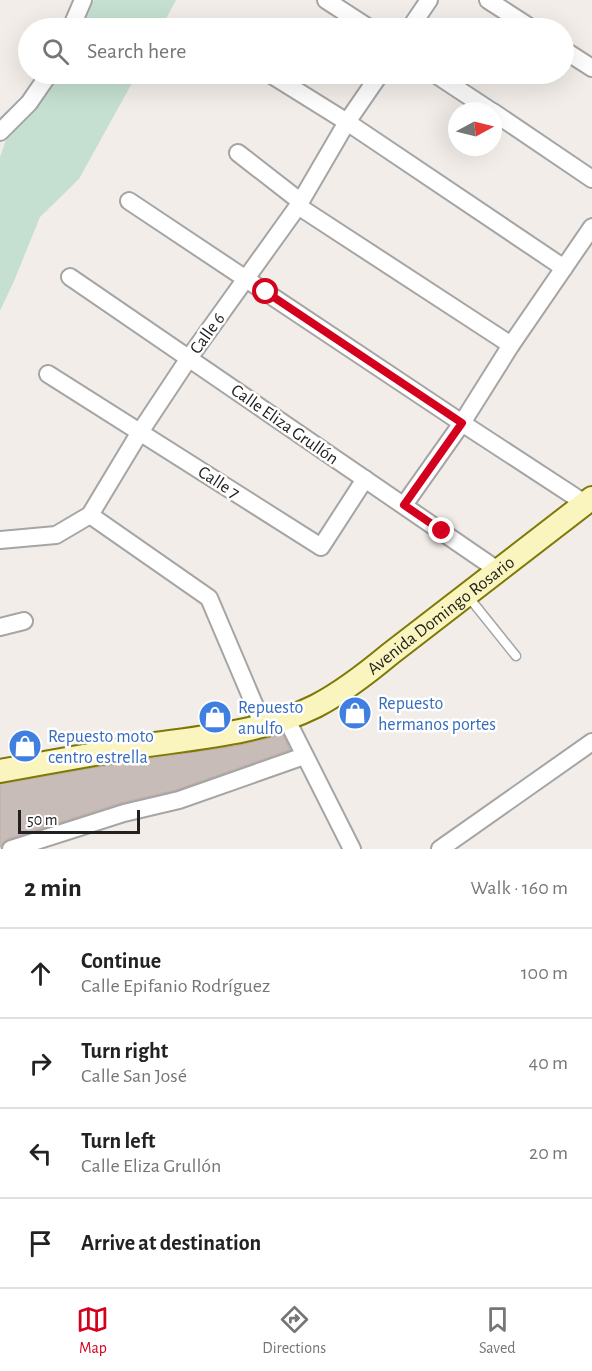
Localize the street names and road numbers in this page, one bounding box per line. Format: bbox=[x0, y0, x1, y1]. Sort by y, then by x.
street label: Calle 6 bbox=[187, 310, 229, 358]
street label: Calle Eliza Grullón bbox=[228, 381, 341, 468]
street label: Calle 7 bbox=[195, 463, 242, 503]
street label: Avenida Domingo Rosario bbox=[364, 553, 518, 679]

